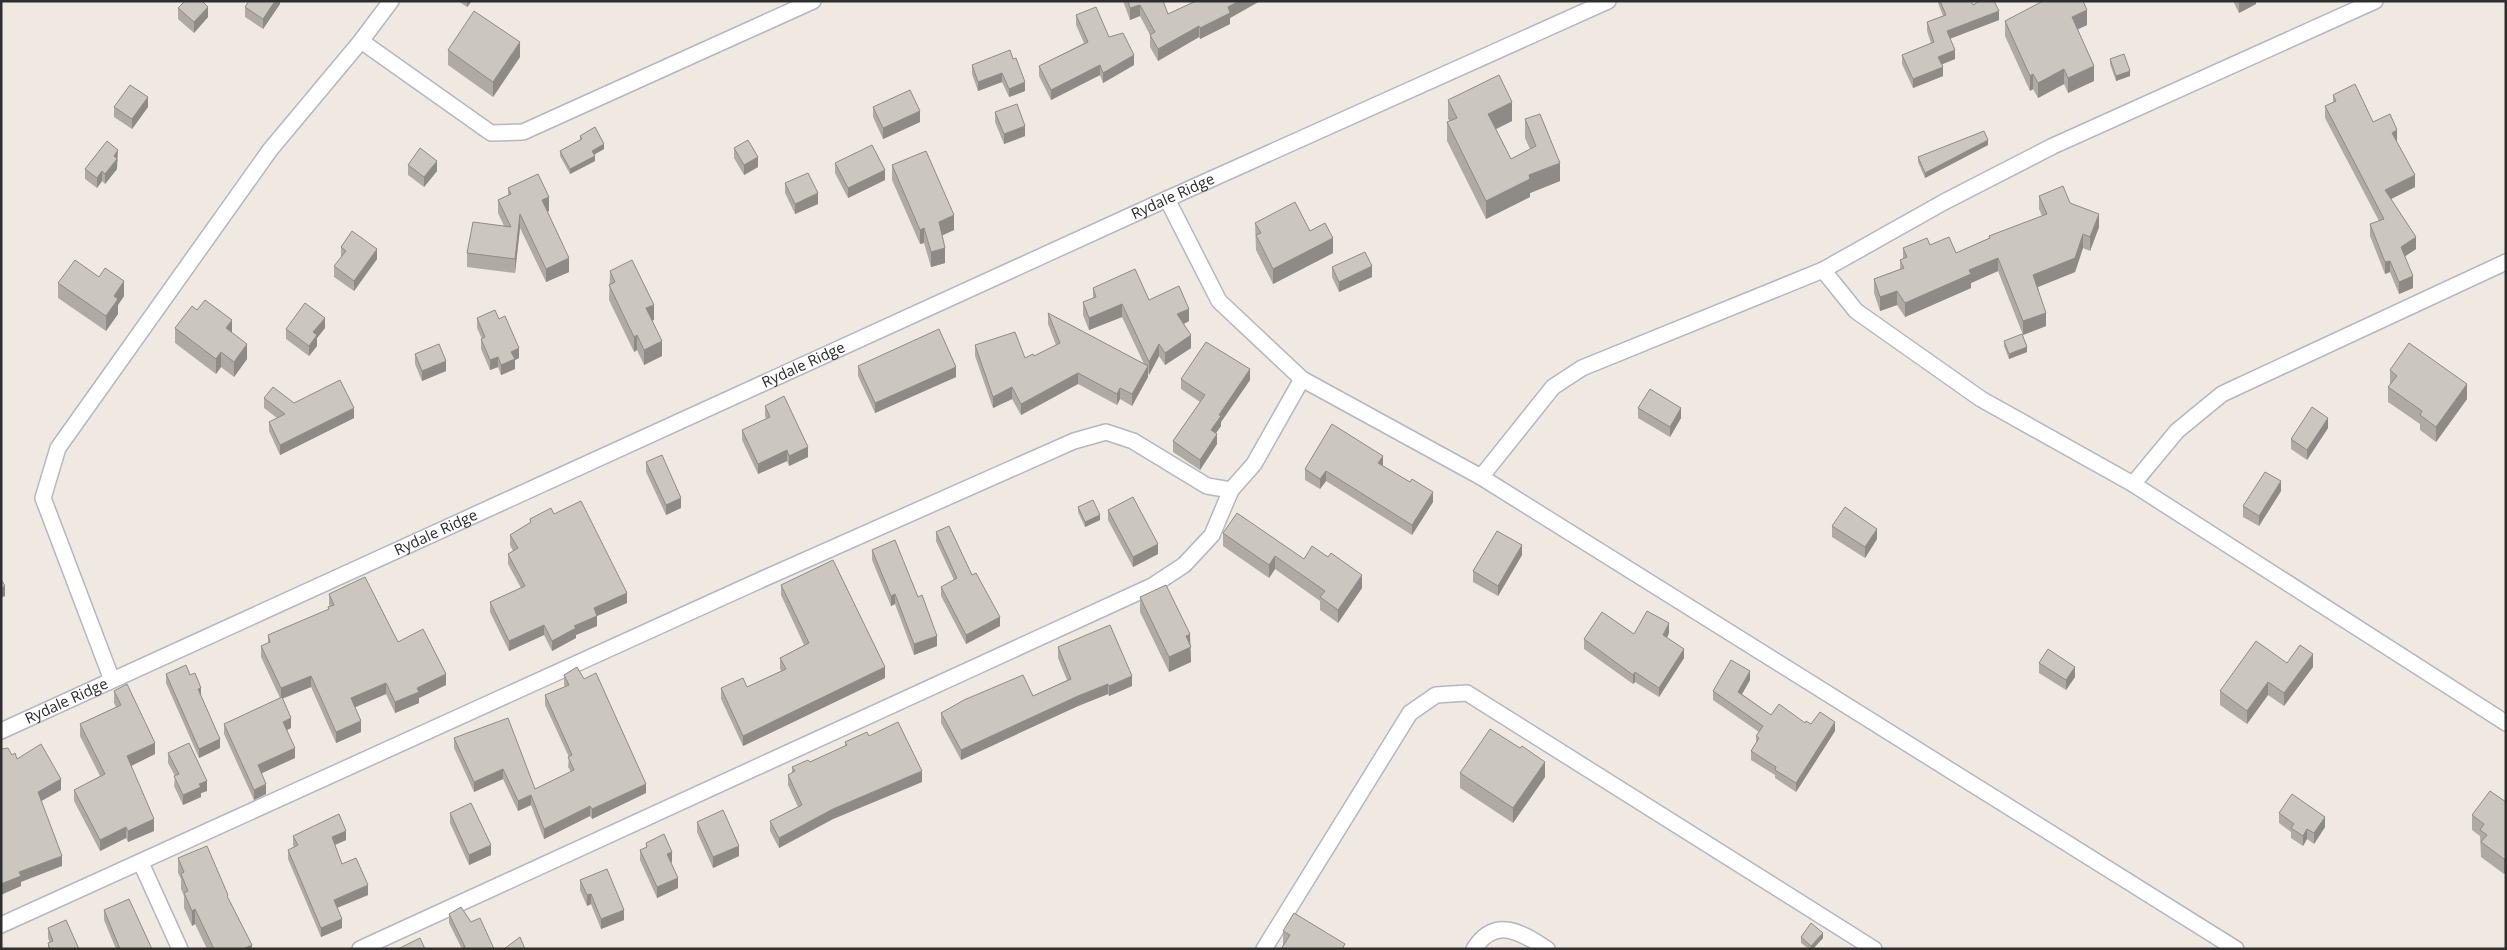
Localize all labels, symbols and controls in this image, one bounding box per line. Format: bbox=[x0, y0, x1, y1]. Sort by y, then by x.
street label: Rydale Ridge bbox=[1128, 168, 1217, 223]
street label: Rydale Ridge bbox=[758, 336, 848, 392]
street label: Rydale Ridge bbox=[391, 504, 480, 559]
street label: Rydale Ridge bbox=[21, 673, 111, 728]

